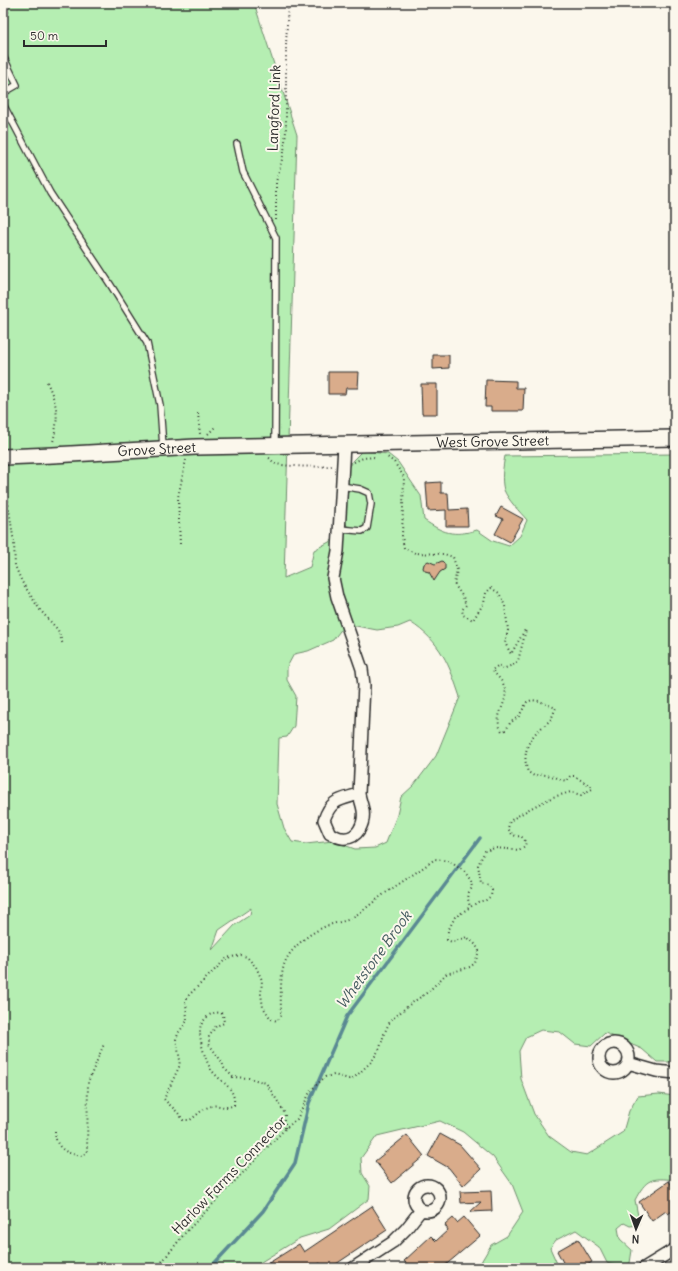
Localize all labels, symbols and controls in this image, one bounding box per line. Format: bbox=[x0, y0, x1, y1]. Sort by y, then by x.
scale bar bbox=[24, 22, 106, 48]
text: 50 m bbox=[30, 28, 59, 43]
street label: Langford Link bbox=[263, 64, 285, 152]
street label: West Grove Street bbox=[436, 431, 550, 451]
street label: Grove Street bbox=[117, 438, 197, 460]
water label: Whetstone Brook bbox=[332, 906, 416, 1012]
street label: Harlow Farms Connector bbox=[168, 1112, 291, 1238]
north arrow bbox=[616, 1209, 656, 1249]
text: N bbox=[632, 1232, 640, 1246]

